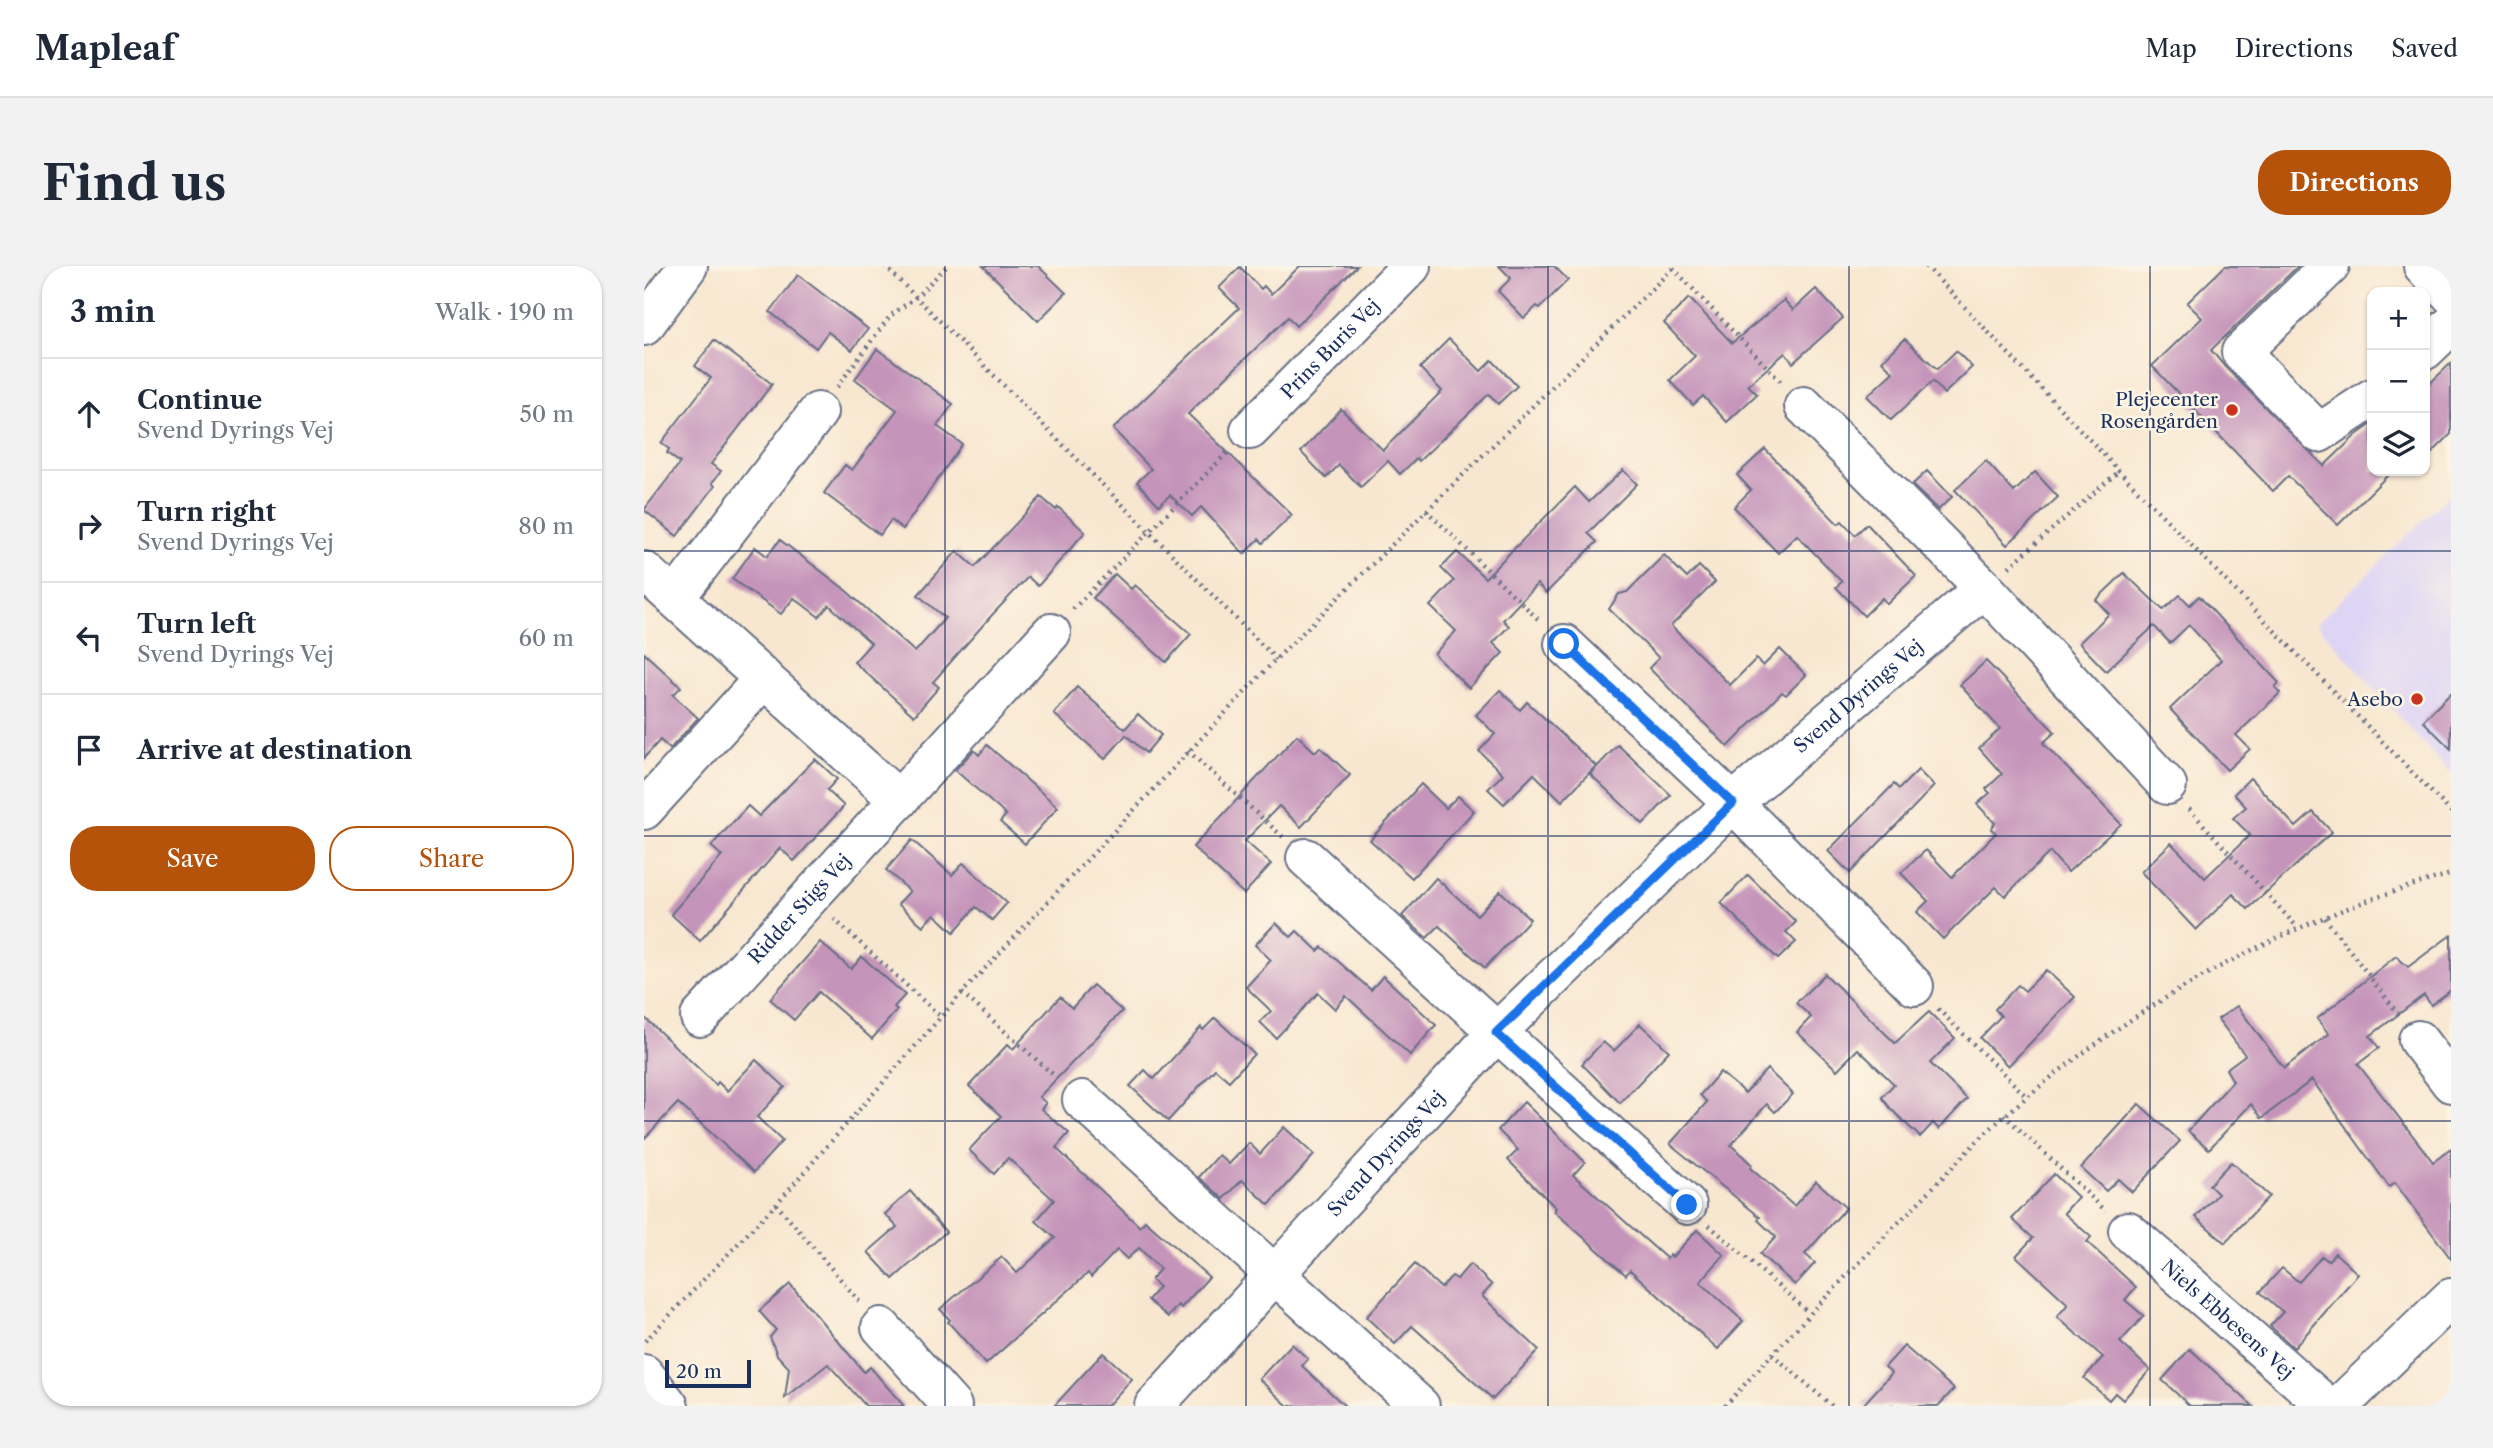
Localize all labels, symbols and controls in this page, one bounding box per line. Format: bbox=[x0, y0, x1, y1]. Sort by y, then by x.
text: Mapleaf bbox=[35, 28, 175, 69]
text: Map bbox=[2145, 34, 2197, 63]
text: Directions bbox=[2235, 34, 2353, 63]
text: Saved bbox=[2391, 34, 2458, 63]
button: Directions bbox=[2258, 150, 2451, 215]
text: Find us bbox=[42, 152, 226, 213]
map controls bbox=[2367, 287, 2430, 476]
button: + bbox=[2367, 287, 2430, 350]
text: 3 min bbox=[70, 293, 156, 330]
street label: Prins Buris Vej bbox=[1276, 294, 1384, 404]
text: Walk · 190 m bbox=[435, 298, 574, 326]
button: − bbox=[2367, 350, 2430, 413]
text: Continue bbox=[137, 384, 262, 416]
place label: Plejecenter Rosengården bbox=[2100, 388, 2218, 433]
icon: ahead bbox=[70, 395, 108, 433]
text: 50 m bbox=[519, 400, 574, 428]
marker: Plejecenter Rosengården bbox=[2224, 402, 2240, 418]
button: layers bbox=[2367, 413, 2430, 476]
text: Svend Dyrings Vej bbox=[137, 416, 334, 444]
text: Turn right bbox=[137, 496, 276, 528]
icon: right bbox=[70, 507, 108, 545]
text: 80 m bbox=[518, 512, 574, 540]
text: Svend Dyrings Vej bbox=[137, 528, 334, 556]
text: Turn left bbox=[137, 608, 256, 640]
icon: left bbox=[70, 619, 108, 657]
text: 60 m bbox=[518, 624, 574, 652]
route start bbox=[1548, 628, 1579, 659]
street label: Svend Dyrings Vej bbox=[1789, 635, 1928, 758]
text: Svend Dyrings Vej bbox=[137, 640, 334, 668]
place label: Asebo bbox=[2346, 688, 2403, 711]
marker: Asebo bbox=[2409, 691, 2425, 707]
icon: arrive bbox=[70, 731, 108, 769]
text: Arrive at destination bbox=[137, 734, 412, 766]
button: Save bbox=[70, 826, 315, 891]
button: Share bbox=[329, 826, 574, 891]
street label: Ridder Stigs Vej bbox=[744, 849, 856, 969]
street label: Svend Dyrings Vej bbox=[1323, 1086, 1450, 1221]
route end bbox=[1671, 1189, 1702, 1220]
street label: Niels Ebbesens Vej bbox=[2156, 1255, 2299, 1384]
scale bar bbox=[665, 1357, 751, 1389]
text: 20 m bbox=[676, 1360, 722, 1383]

